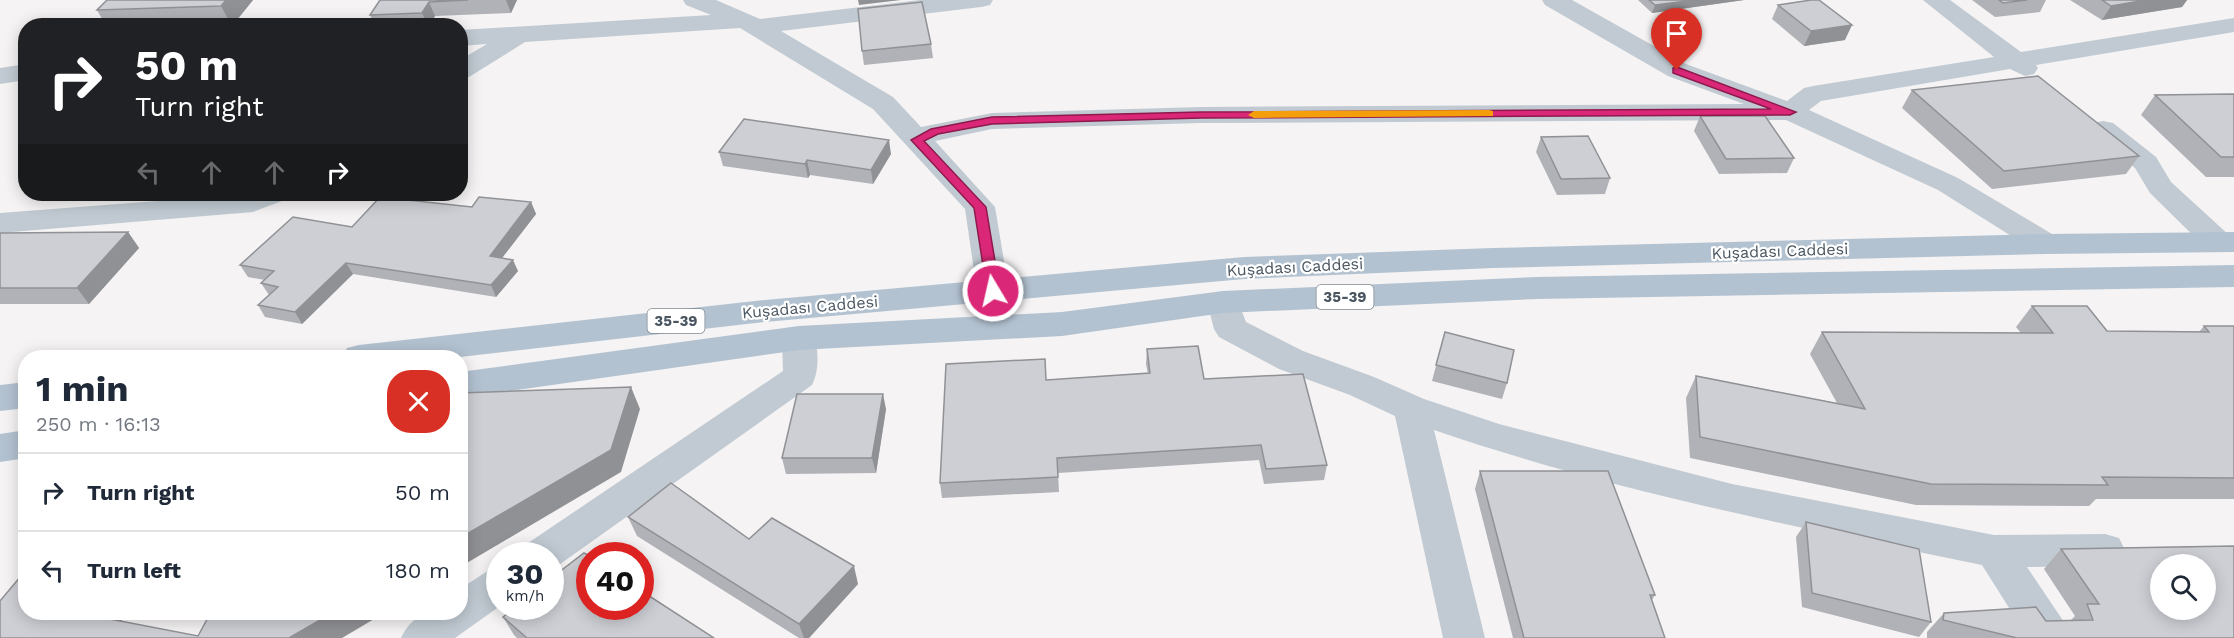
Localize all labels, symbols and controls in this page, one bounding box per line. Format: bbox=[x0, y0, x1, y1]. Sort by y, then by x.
pin bbox=[1651, 8, 1702, 70]
icon: arrive bbox=[1660, 17, 1693, 50]
text: 50 m bbox=[135, 41, 238, 90]
icon: right bbox=[36, 42, 114, 120]
text: Turn right bbox=[135, 91, 264, 123]
icon: left bbox=[132, 156, 165, 189]
icon: ahead bbox=[195, 156, 228, 189]
icon: ahead bbox=[258, 156, 291, 189]
icon: right bbox=[321, 156, 354, 189]
street label: Kuşadası Caddesi bbox=[1711, 239, 1849, 263]
street label: Kuşadası Caddesi bbox=[1226, 254, 1364, 280]
position arrow bbox=[961, 259, 1025, 323]
road number: 35-39 bbox=[1316, 285, 1374, 309]
street label: Kuşadası Caddesi bbox=[741, 292, 879, 322]
road number: 35-39 bbox=[648, 309, 704, 333]
text: 1 min bbox=[36, 368, 128, 410]
button: close bbox=[387, 370, 450, 433]
text: 250 m · 16:13 bbox=[36, 412, 161, 436]
icon: right bbox=[36, 476, 69, 509]
text: Turn right bbox=[87, 480, 194, 505]
text: 50 m bbox=[395, 480, 450, 505]
speed limit sign: 40 bbox=[576, 542, 654, 620]
icon: left bbox=[36, 554, 69, 587]
map controls bbox=[2150, 554, 2216, 620]
button: search bbox=[2150, 554, 2216, 620]
text: 30 bbox=[506, 556, 544, 591]
text: Turn left bbox=[87, 558, 181, 583]
text: 180 m bbox=[386, 558, 450, 583]
text: km/h bbox=[506, 587, 544, 605]

